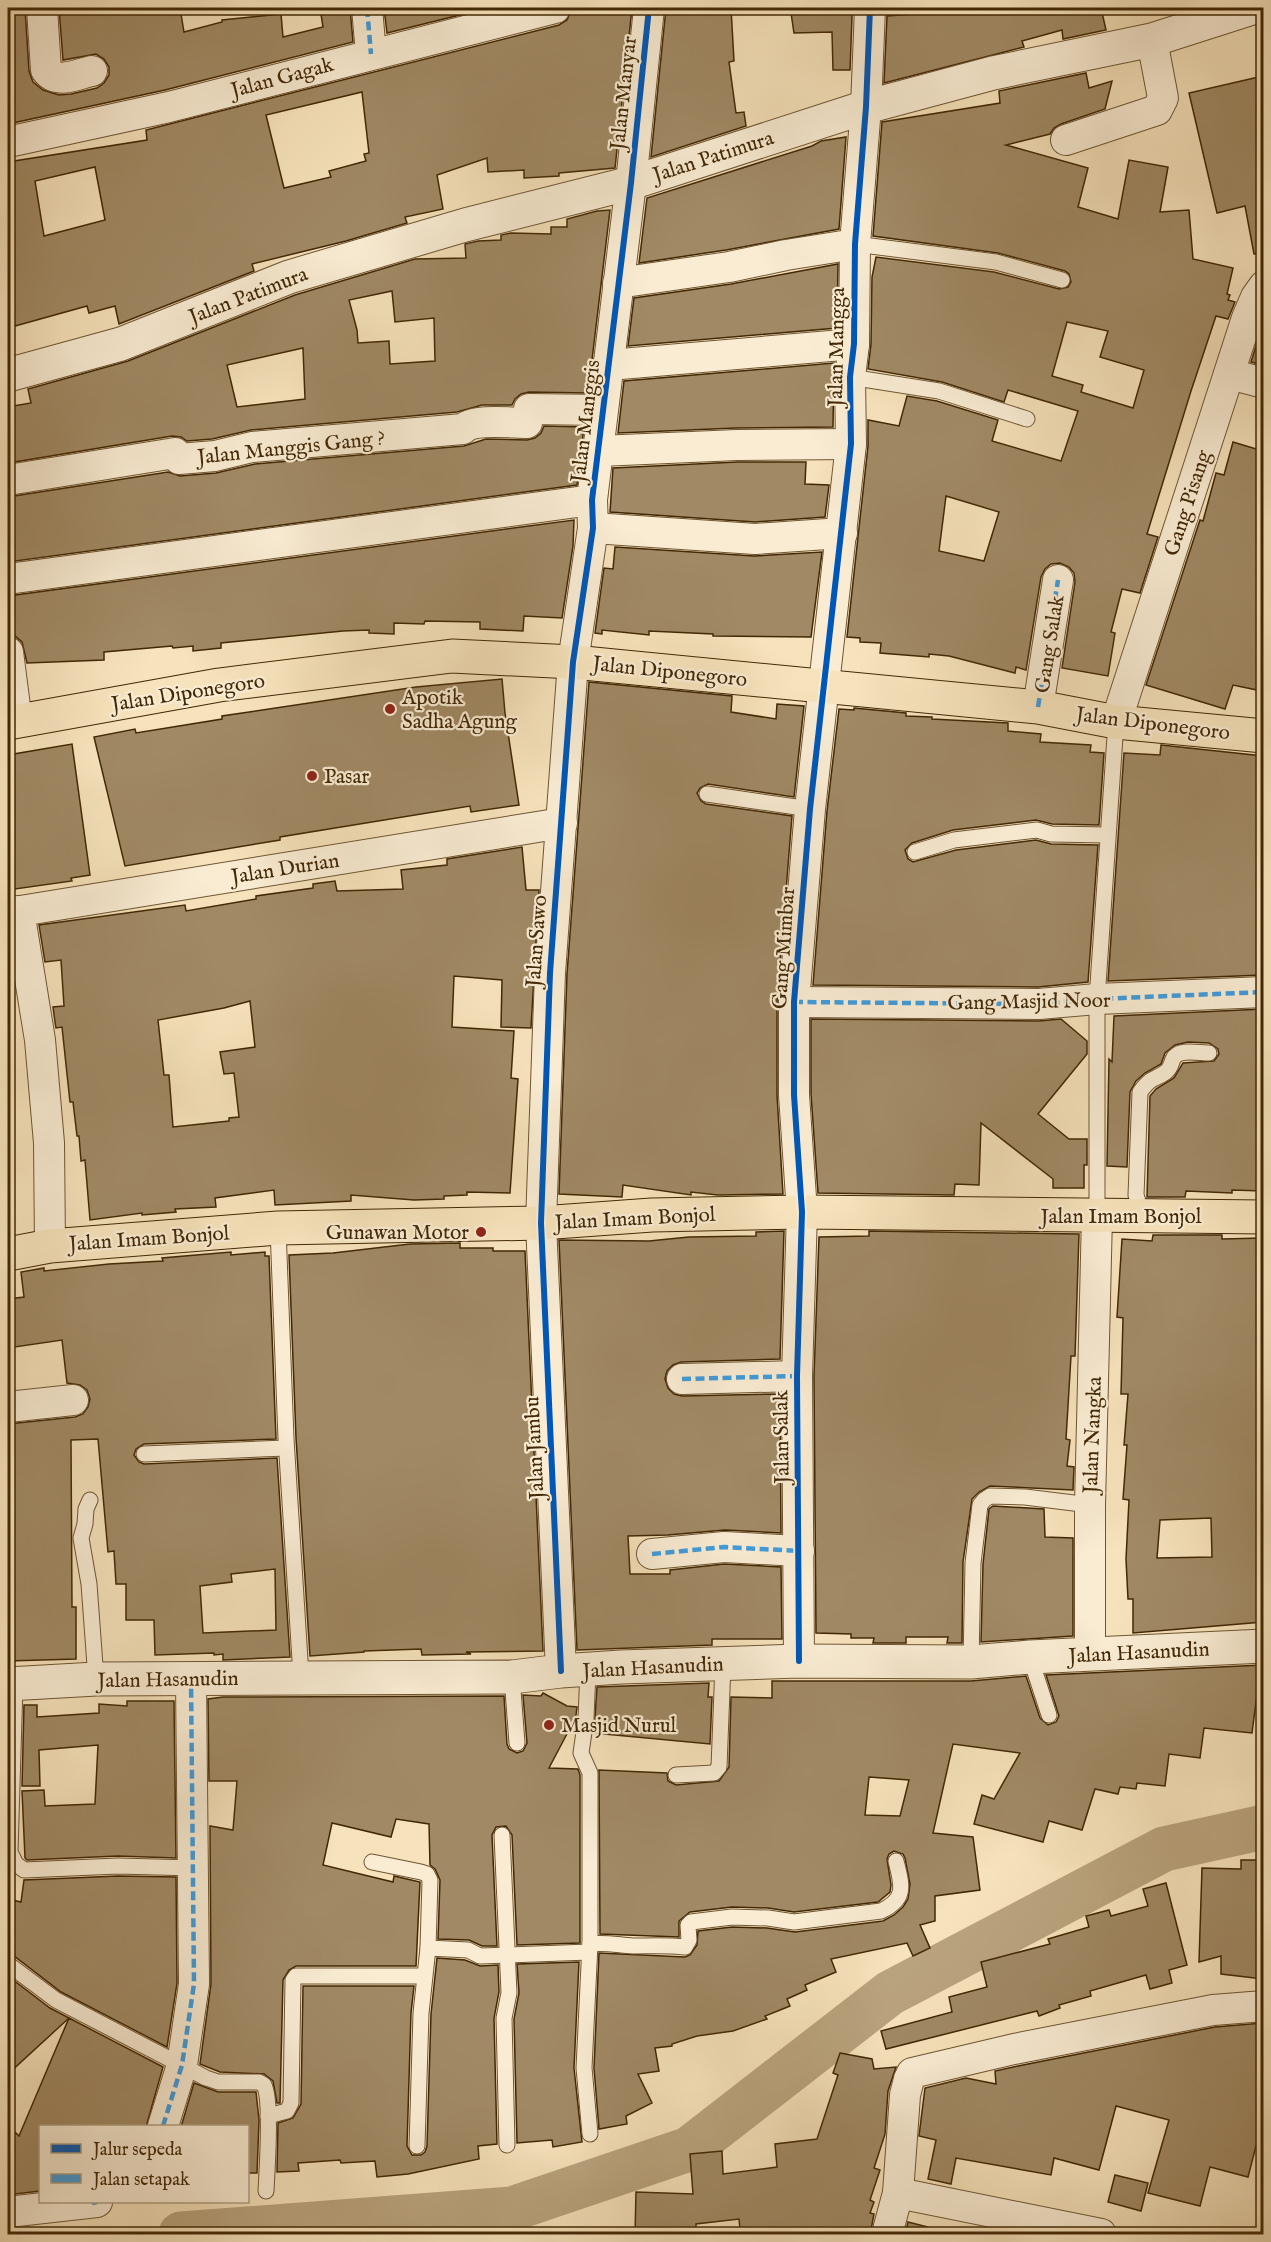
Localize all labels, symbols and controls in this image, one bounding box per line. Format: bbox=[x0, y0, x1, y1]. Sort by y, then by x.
street label: Jalan Manyar bbox=[605, 35, 644, 153]
street label: Jalan Gagak bbox=[226, 52, 337, 106]
street label: Jalan Patimura bbox=[648, 125, 778, 190]
street label: Jalan Patimura bbox=[183, 261, 313, 332]
street label: Jalan Mangga bbox=[823, 286, 852, 409]
street label: Jalan Manggis bbox=[565, 358, 607, 486]
street label: Jalan Manggis Gang ? bbox=[194, 425, 386, 472]
street label: Gang Pisang bbox=[1159, 447, 1218, 560]
street label: Gang Salak bbox=[1029, 593, 1072, 695]
street label: Jalan Diponegoro bbox=[589, 651, 748, 694]
street label: Jalan Diponegoro bbox=[108, 668, 267, 719]
place label: Apotik Sadha Agung bbox=[401, 685, 518, 736]
street label: Jalan Diponegoro bbox=[1072, 701, 1231, 747]
marker: Apotik Sadha Agung bbox=[383, 702, 397, 716]
place label: Pasar bbox=[324, 764, 370, 791]
marker: Pasar bbox=[305, 769, 319, 783]
street label: Jalan Durian bbox=[227, 848, 341, 892]
street label: Gang Mimbar bbox=[767, 886, 802, 1010]
street label: Jalan Sawo bbox=[521, 894, 554, 990]
street label: Gang Masjid Noor bbox=[947, 988, 1111, 1017]
street label: Jalan Imam Bonjol bbox=[552, 1202, 716, 1237]
street label: Jalan Imam Bonjol bbox=[1038, 1204, 1202, 1231]
street label: Jalan Imam Bonjol bbox=[66, 1220, 231, 1259]
place label: Gunawan Motor bbox=[326, 1220, 469, 1247]
marker: Gunawan Motor bbox=[474, 1225, 488, 1239]
street label: Jalan Nangka bbox=[1078, 1375, 1109, 1496]
street label: Jalan Salak bbox=[768, 1389, 797, 1486]
street label: Jalan Jambu bbox=[519, 1396, 552, 1502]
street label: Jalan Hasanudin bbox=[1066, 1636, 1210, 1671]
street label: Jalan Hasanudin bbox=[580, 1651, 724, 1686]
street label: Jalan Hasanudin bbox=[95, 1666, 239, 1695]
place label: Masjid Nurul bbox=[561, 1713, 677, 1740]
marker: Masjid Nurul bbox=[542, 1718, 556, 1732]
legend bbox=[39, 2125, 249, 2203]
text: Jalur sepeda bbox=[91, 2139, 183, 2162]
text: Jalan setapak bbox=[91, 2169, 190, 2192]

